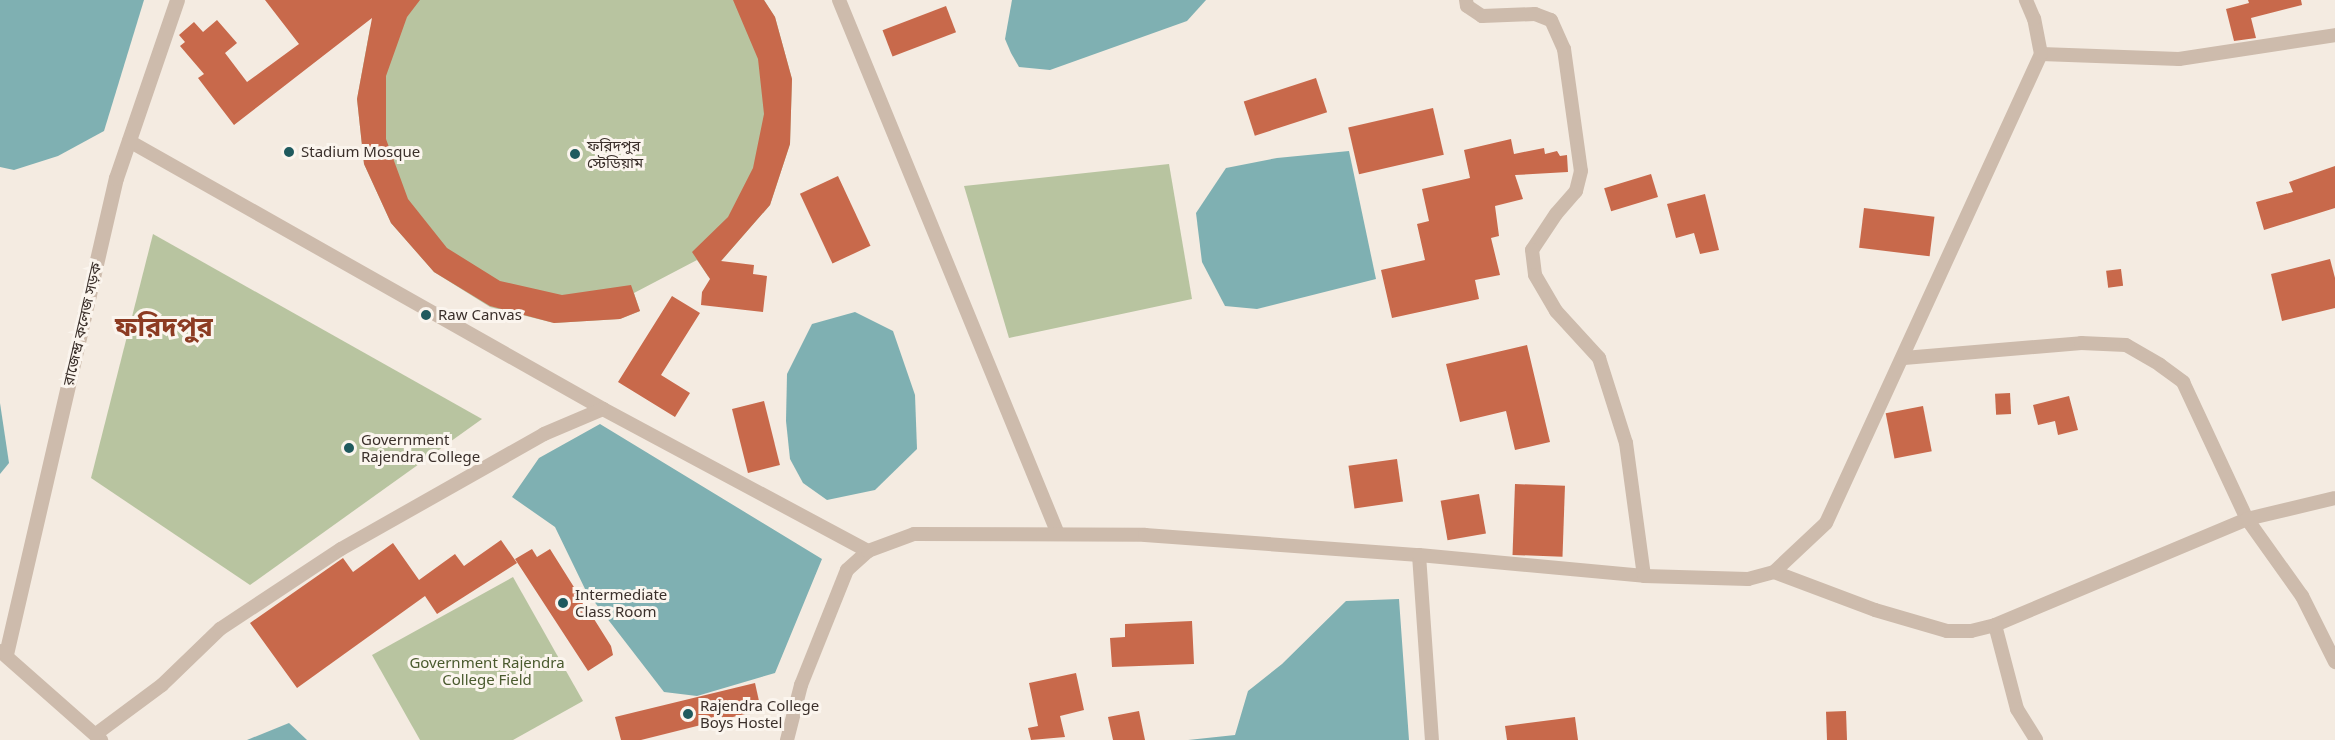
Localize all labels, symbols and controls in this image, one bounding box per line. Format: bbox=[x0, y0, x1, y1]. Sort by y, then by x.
place label: ফরিদপুর স্টেডিয়াম bbox=[587, 136, 643, 171]
place label: Stadium Mosque bbox=[301, 143, 420, 161]
marker: Stadium Mosque bbox=[282, 145, 296, 159]
marker: ফরিদপুর স্টেডিয়াম bbox=[568, 147, 582, 161]
street label: রাজেন্দ্র কলেজ সড়ক bbox=[59, 261, 105, 387]
place label: Raw Canvas bbox=[438, 306, 522, 324]
marker: Raw Canvas bbox=[419, 308, 433, 322]
district label: ফরিদপুর bbox=[115, 310, 213, 342]
place label: Government Rajendra College bbox=[361, 430, 480, 465]
marker: Government Rajendra College bbox=[342, 441, 356, 455]
place label: Intermediate Class Room bbox=[575, 585, 667, 620]
marker: Intermediate Class Room bbox=[556, 596, 570, 610]
park label: Government Rajendra College Field bbox=[409, 653, 565, 688]
place label: Rajendra College Boys Hostel bbox=[700, 696, 819, 731]
marker: Rajendra College Boys Hostel bbox=[681, 707, 695, 721]

